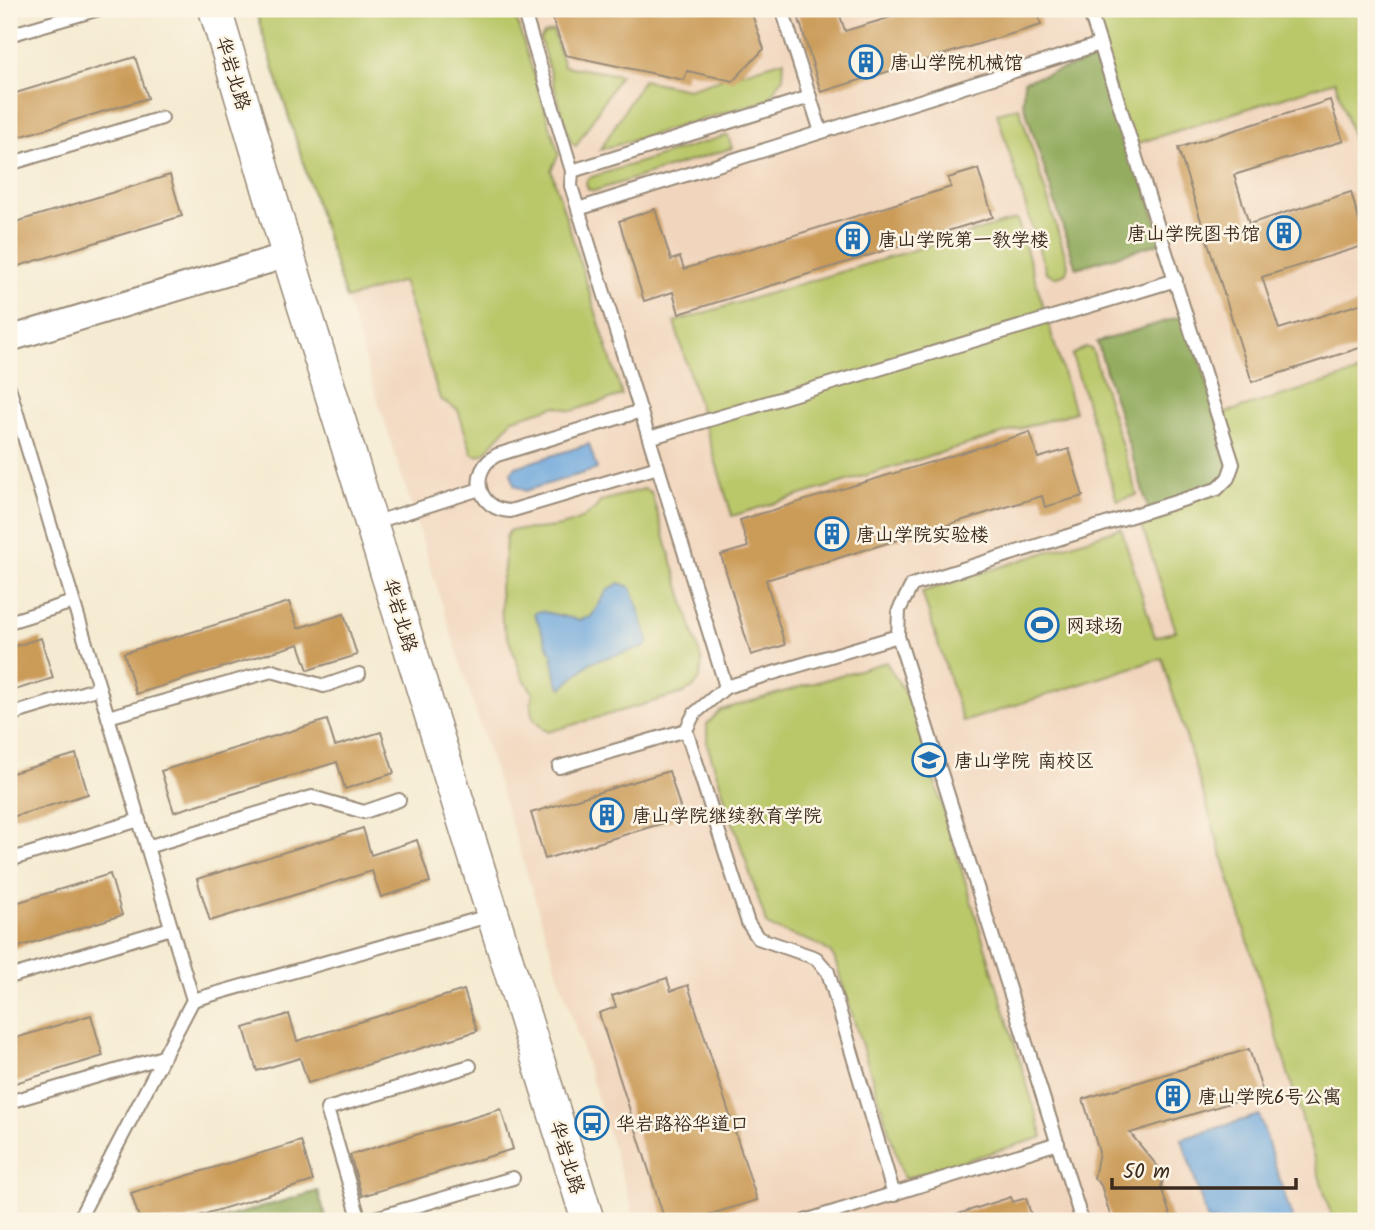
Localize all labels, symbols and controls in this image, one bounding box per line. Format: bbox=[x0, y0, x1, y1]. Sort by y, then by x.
street label: 华岩北路 bbox=[207, 33, 258, 114]
building icon: 唐山学院机械馆 bbox=[847, 43, 885, 81]
place label: 唐山学院机械馆 bbox=[890, 49, 1023, 79]
building icon: 唐山学院图书馆 bbox=[1265, 214, 1303, 252]
building icon: 唐山学院第一教学楼 bbox=[834, 220, 872, 258]
place label: 唐山学院图书馆 bbox=[1127, 220, 1260, 250]
place label: 唐山学院第一教学楼 bbox=[878, 226, 1049, 256]
building icon: 唐山学院实验楼 bbox=[813, 515, 851, 553]
place label: 唐山学院实验楼 bbox=[856, 521, 989, 551]
street label: 华岩北路 bbox=[374, 575, 425, 656]
sports icon: 网球场 bbox=[1023, 606, 1061, 644]
place label: 网球场 bbox=[1066, 612, 1123, 642]
school or university icon: 唐山学院 南校区 bbox=[910, 741, 948, 779]
place label: 唐山学院 南校区 bbox=[954, 747, 1095, 777]
building icon: 唐山学院继续教育学院 bbox=[588, 796, 626, 834]
place label: 唐山学院继续教育学院 bbox=[632, 802, 822, 832]
building icon: 唐山学院6号公寓 bbox=[1154, 1077, 1192, 1115]
place label: 唐山学院6号公寓 bbox=[1198, 1083, 1342, 1113]
bus stop icon: 华岩路裕华道口 bbox=[573, 1104, 611, 1142]
place label: 华岩路裕华道口 bbox=[616, 1110, 749, 1140]
street label: 华岩北路 bbox=[541, 1117, 592, 1198]
scale bar bbox=[1112, 1146, 1296, 1190]
text: 50 m bbox=[1123, 1156, 1170, 1189]

